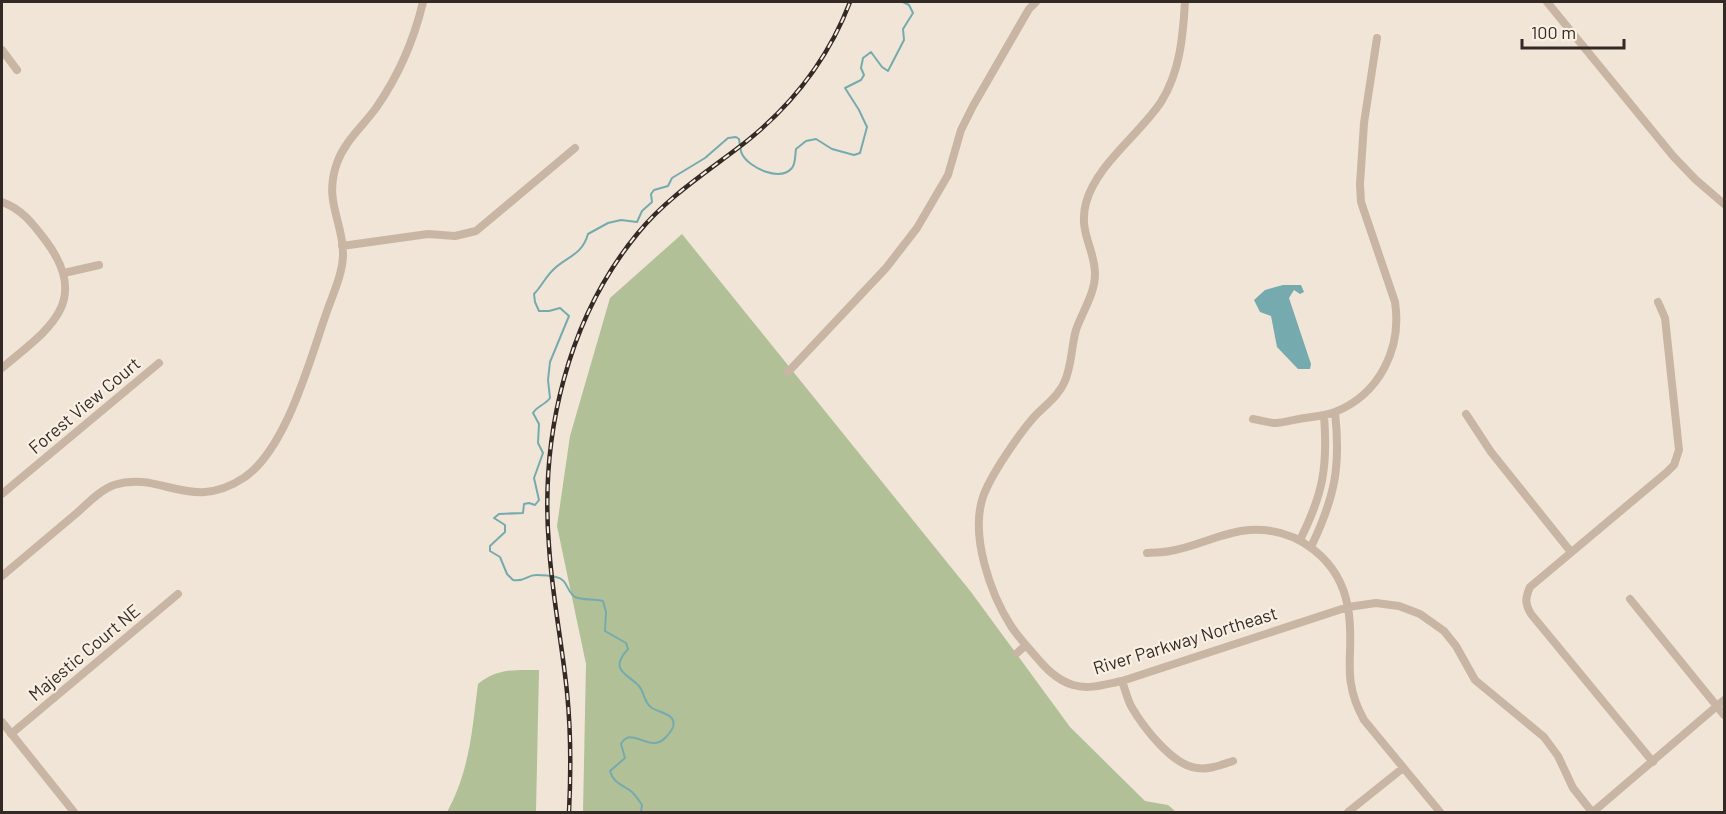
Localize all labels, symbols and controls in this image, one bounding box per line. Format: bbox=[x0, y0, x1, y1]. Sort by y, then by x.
scale bar bbox=[1522, 12, 1624, 50]
text: 100 m bbox=[1531, 21, 1576, 43]
street label: Forest View Court bbox=[24, 352, 144, 458]
street label: Majestic Court NE bbox=[24, 599, 144, 705]
street label: River Parkway Northeast bbox=[1090, 601, 1280, 679]

